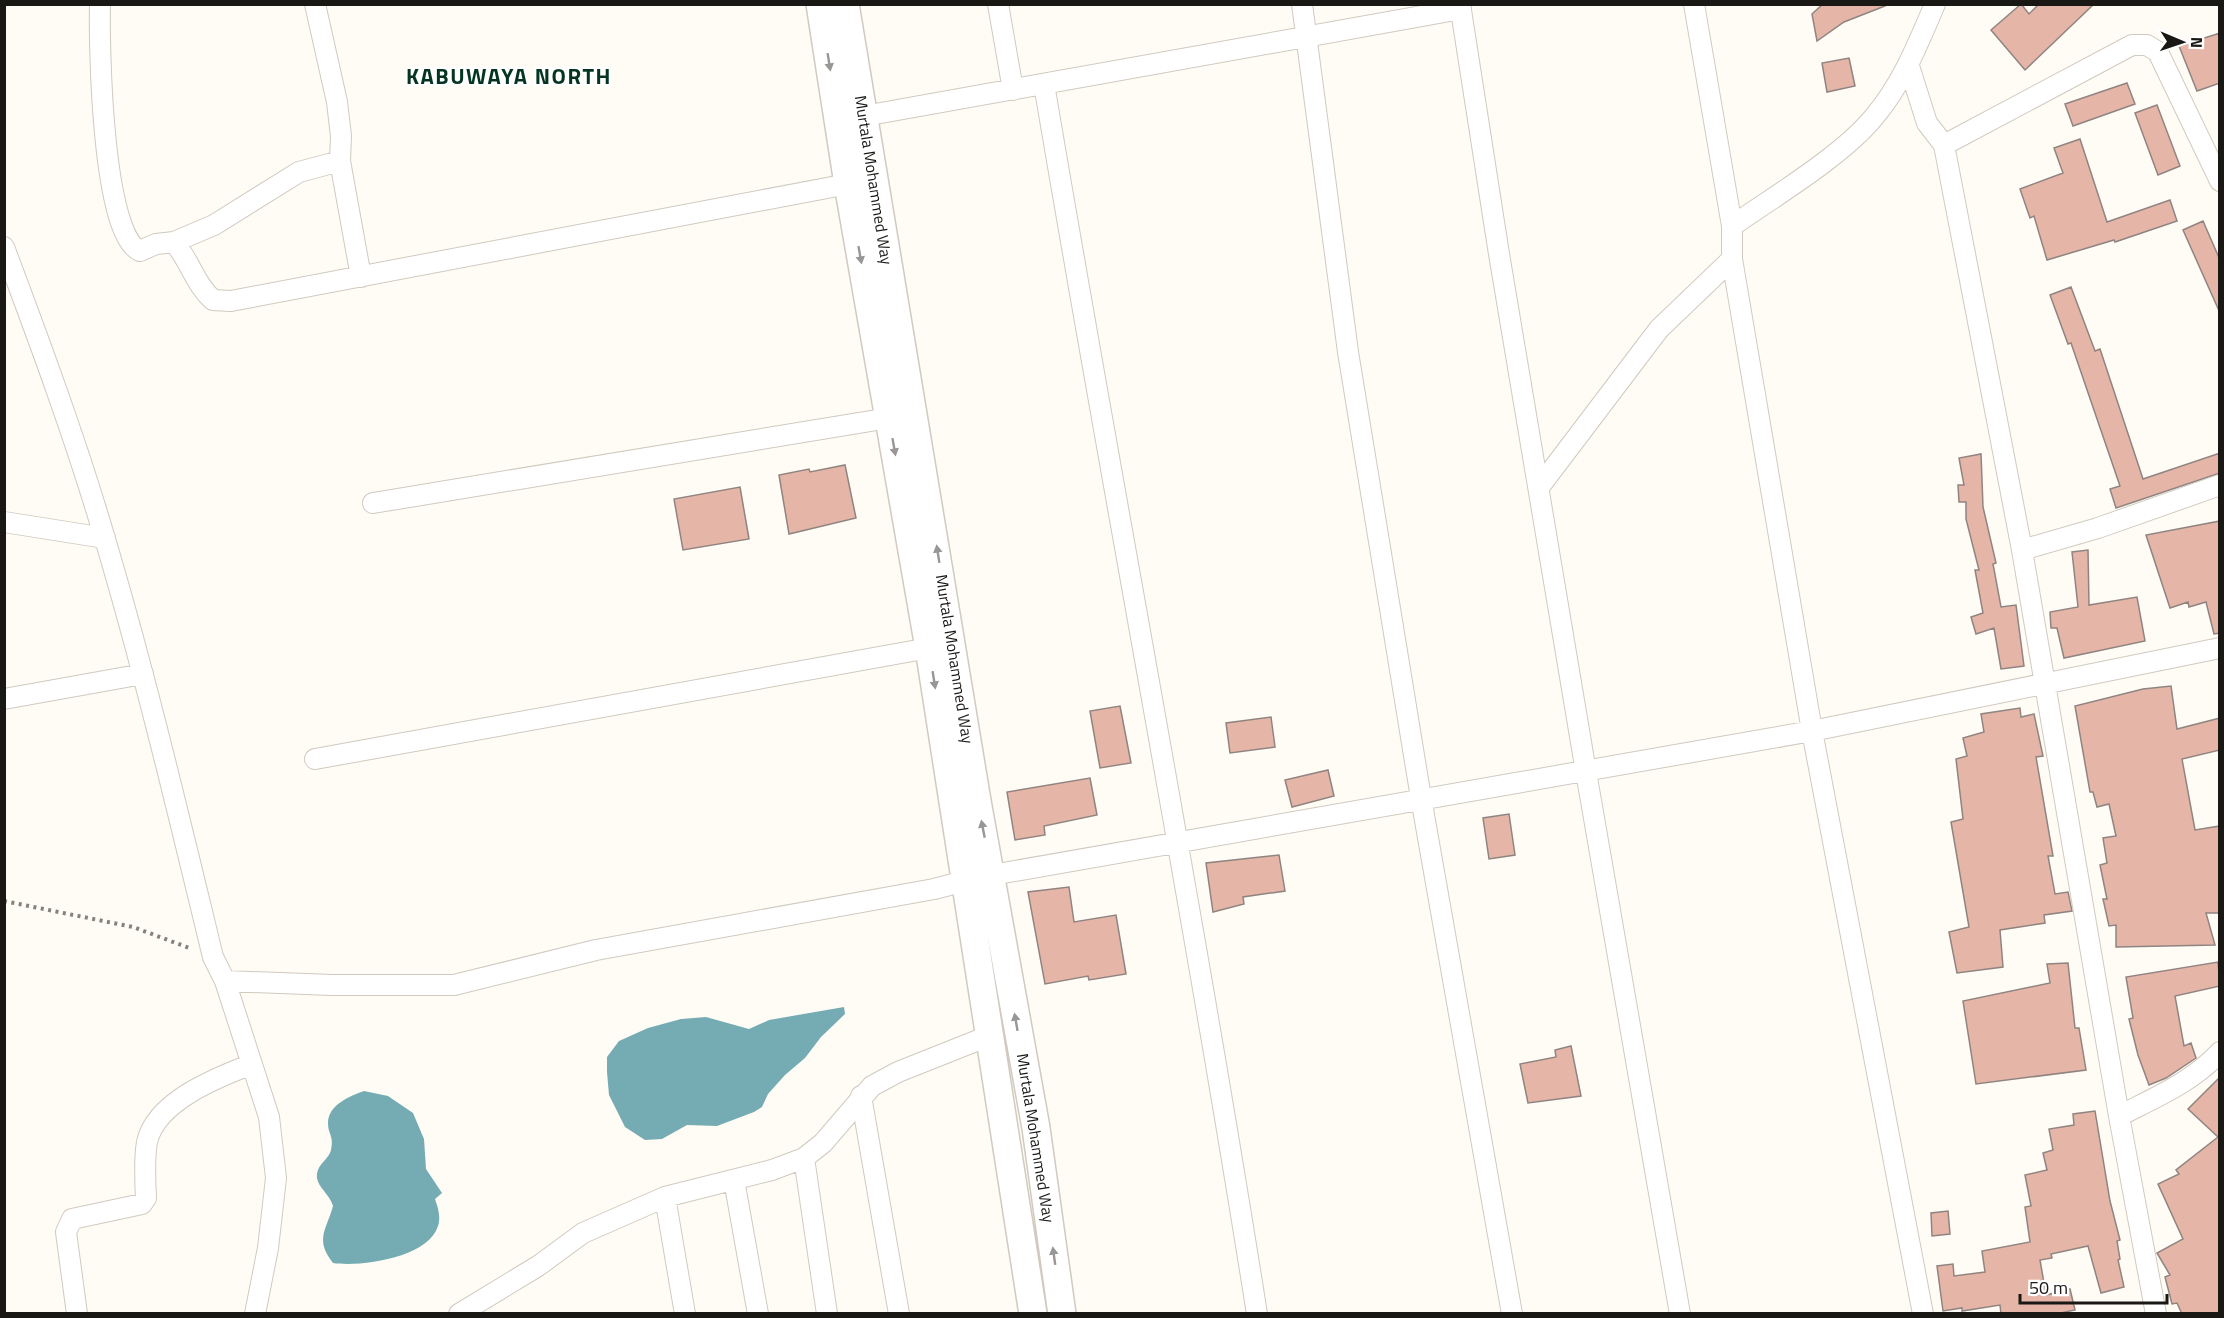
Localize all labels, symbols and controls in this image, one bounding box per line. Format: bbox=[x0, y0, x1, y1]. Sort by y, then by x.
north arrow bbox=[2152, 12, 2212, 72]
text: N bbox=[2185, 37, 2209, 48]
one-way arrow bbox=[824, 53, 833, 72]
district label: KABUWAYA NORTH bbox=[406, 59, 612, 93]
street label: Murtala Mohammed Way bbox=[849, 94, 899, 267]
one-way arrow bbox=[856, 245, 865, 264]
one-way arrow bbox=[890, 437, 899, 456]
one-way arrow bbox=[933, 545, 942, 564]
street label: Murtala Mohammed Way bbox=[930, 573, 980, 746]
one-way arrow bbox=[930, 671, 939, 690]
one-way arrow bbox=[978, 820, 987, 839]
one-way arrow bbox=[1011, 1012, 1020, 1031]
street label: Murtala Mohammed Way bbox=[1011, 1052, 1061, 1225]
one-way arrow bbox=[1050, 1246, 1059, 1265]
scale bar bbox=[2020, 1267, 2167, 1305]
text: 50 m bbox=[2029, 1274, 2068, 1301]

